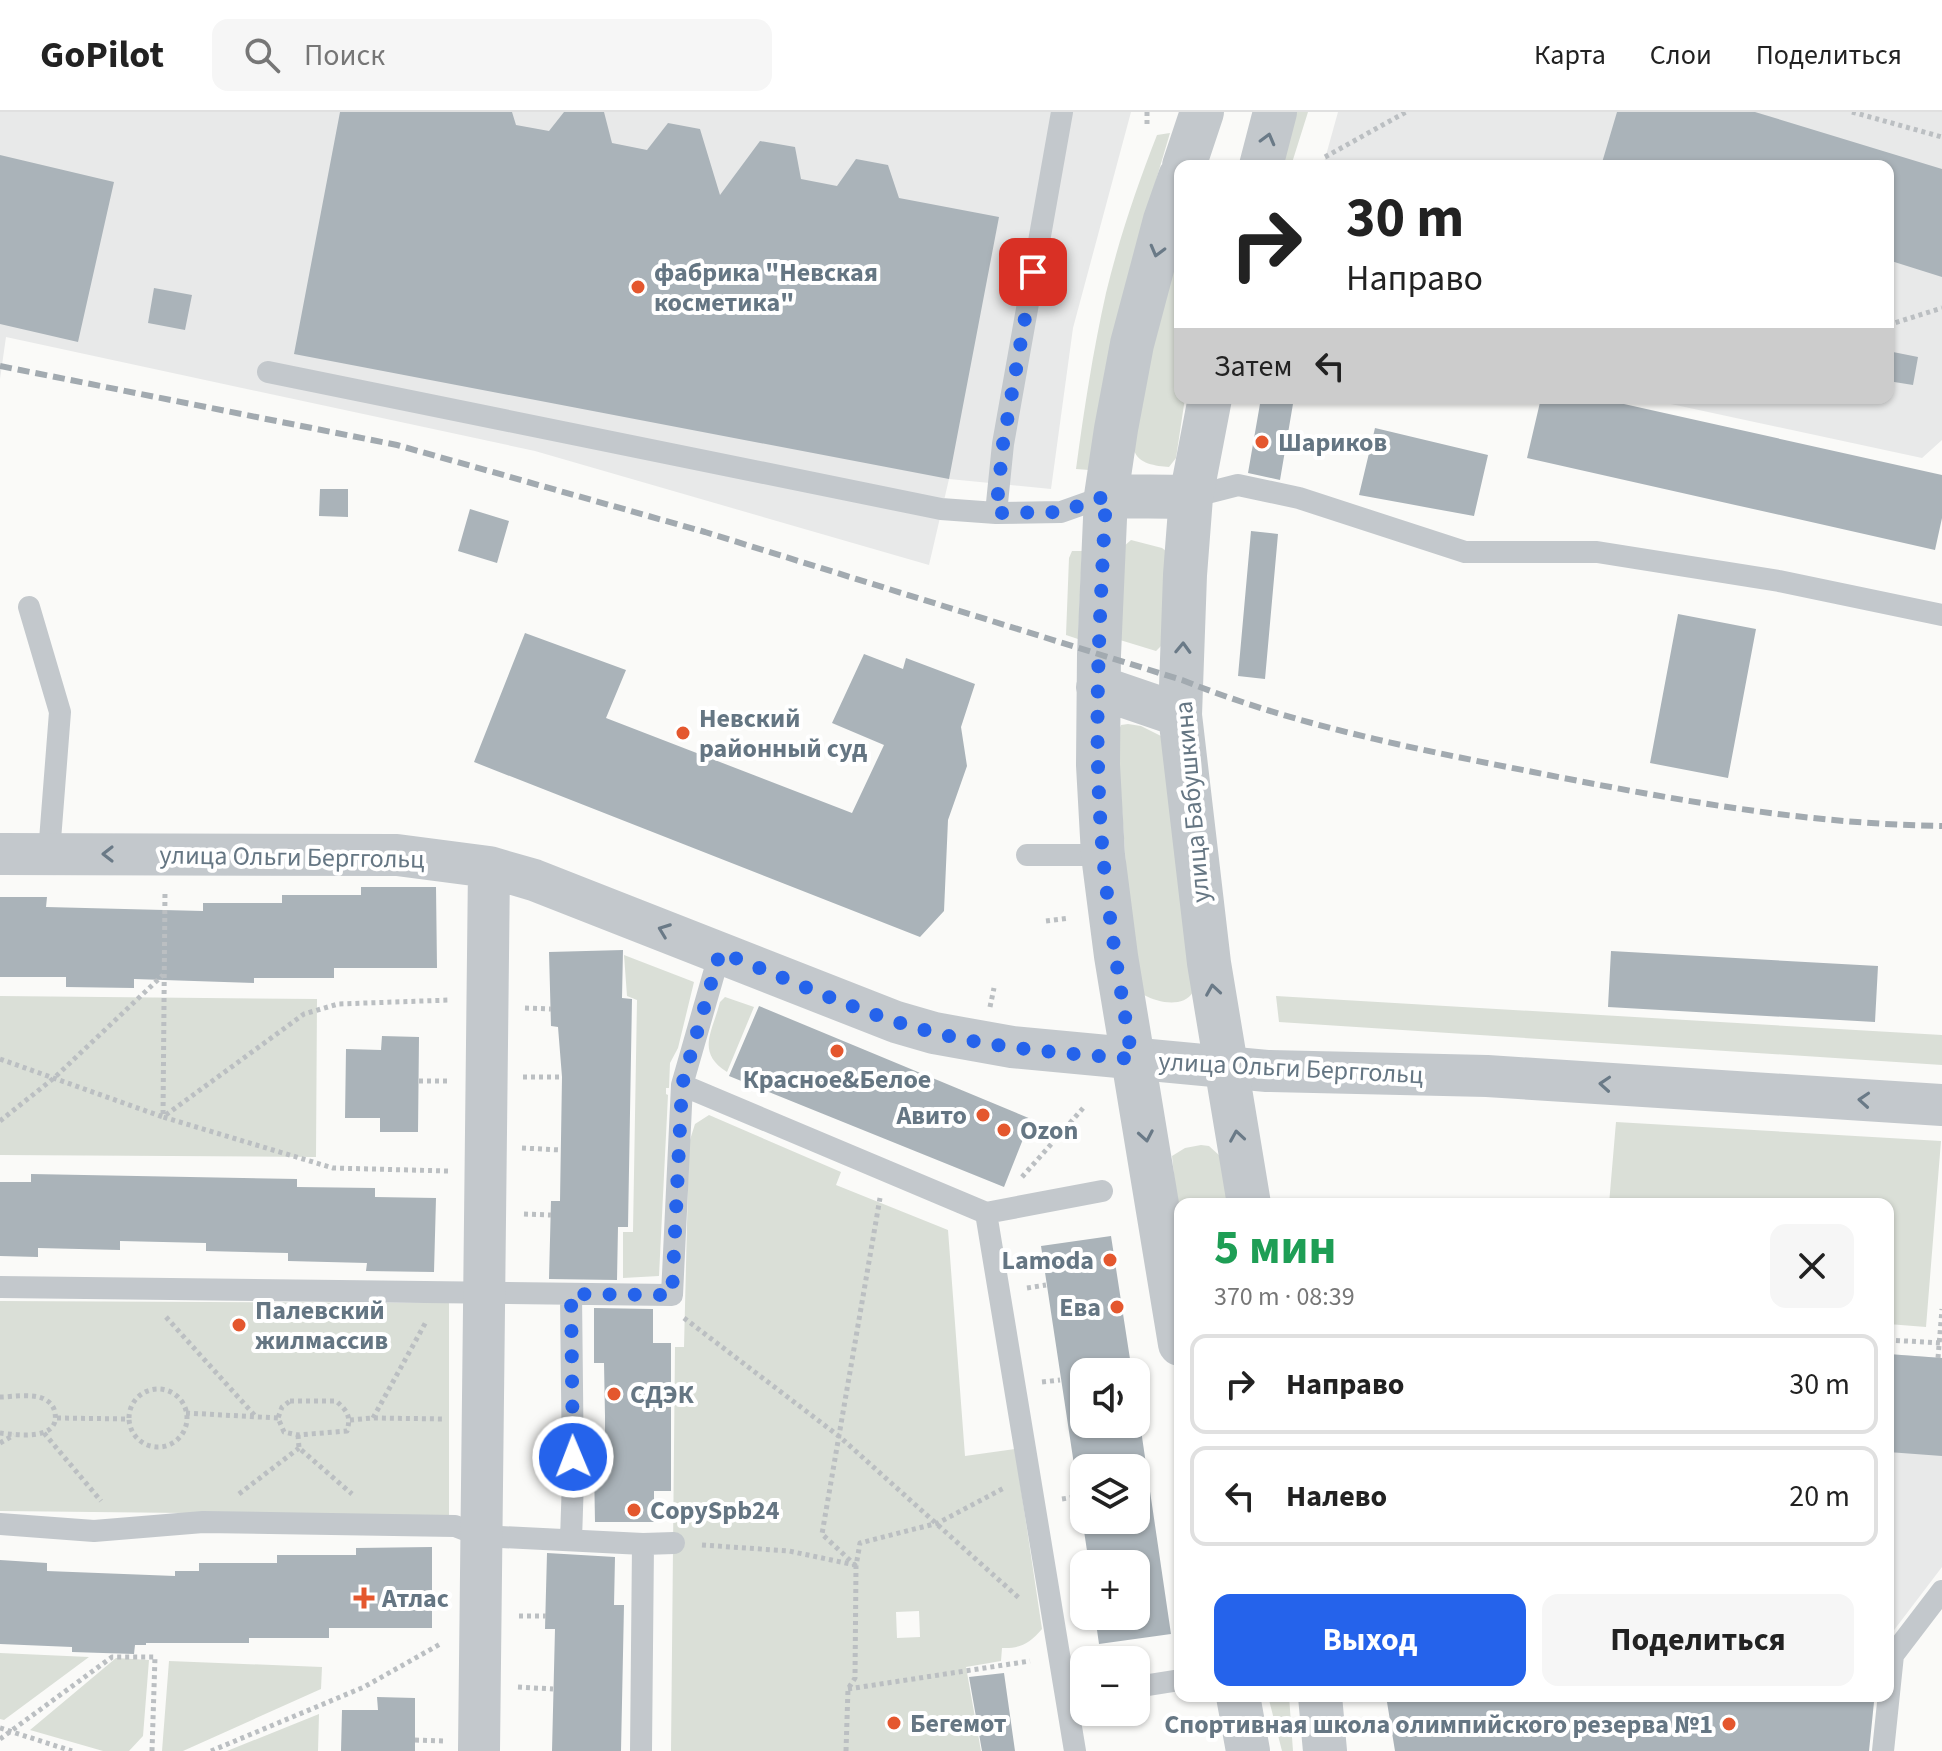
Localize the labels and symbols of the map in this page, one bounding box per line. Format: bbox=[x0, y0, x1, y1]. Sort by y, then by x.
one-way arrow bbox=[1259, 133, 1276, 146]
pin bbox=[999, 238, 1067, 306]
one-way arrow bbox=[1150, 244, 1166, 258]
place label: фабрика "Невская косметика" bbox=[654, 254, 878, 321]
marker: фабрика "Невская косметика" bbox=[629, 278, 647, 296]
place label: Шариков bbox=[1278, 424, 1387, 461]
marker: Шариков bbox=[1253, 433, 1271, 451]
one-way arrow bbox=[1174, 641, 1191, 654]
place label: Невский районный суд bbox=[699, 700, 867, 767]
street label: улица Бабушкина bbox=[1165, 700, 1219, 904]
marker: Невский районный суд bbox=[674, 724, 692, 742]
street label: улица Ольги Берггольц bbox=[159, 836, 425, 878]
one-way arrow bbox=[101, 845, 114, 863]
one-way arrow bbox=[658, 924, 672, 940]
one-way arrow bbox=[1205, 984, 1222, 997]
marker: Красное&Белое bbox=[828, 1042, 846, 1060]
street label: улица Ольги Берггольц bbox=[1158, 1043, 1424, 1093]
place label: Красное&Белое bbox=[743, 1061, 931, 1098]
one-way arrow bbox=[1598, 1075, 1611, 1092]
one-way arrow bbox=[1857, 1092, 1870, 1109]
place label: Авито bbox=[895, 1097, 967, 1134]
marker: Авито bbox=[974, 1106, 992, 1124]
place label: Ozon bbox=[1020, 1112, 1078, 1149]
marker: Ozon bbox=[995, 1121, 1013, 1139]
one-way arrow bbox=[1136, 1129, 1153, 1143]
one-way arrow bbox=[1230, 1129, 1247, 1142]
place label: Lamoda bbox=[1002, 1242, 1094, 1279]
marker: Lamoda bbox=[1101, 1251, 1119, 1269]
place label: Ева bbox=[1059, 1289, 1101, 1326]
place label: Палевский жилмассив bbox=[255, 1292, 388, 1359]
marker: Ева bbox=[1108, 1298, 1126, 1316]
marker: Палевский жилмассив bbox=[230, 1316, 248, 1334]
place label: СДЭК bbox=[630, 1376, 695, 1413]
marker: СДЭК bbox=[605, 1385, 623, 1403]
position arrow bbox=[531, 1415, 615, 1499]
place label: CopySpb24 bbox=[650, 1492, 780, 1529]
marker: CopySpb24 bbox=[625, 1501, 643, 1519]
place label: Атлас bbox=[381, 1580, 449, 1617]
marker: Атлас bbox=[353, 1587, 375, 1609]
place label: Бегемот bbox=[910, 1705, 1007, 1742]
place label: Спортивная школа олимпийского резерва №1 bbox=[1164, 1706, 1713, 1743]
marker: Бегемот bbox=[885, 1714, 903, 1732]
marker: Спортивная школа олимпийского резерва №1 bbox=[1720, 1715, 1738, 1733]

